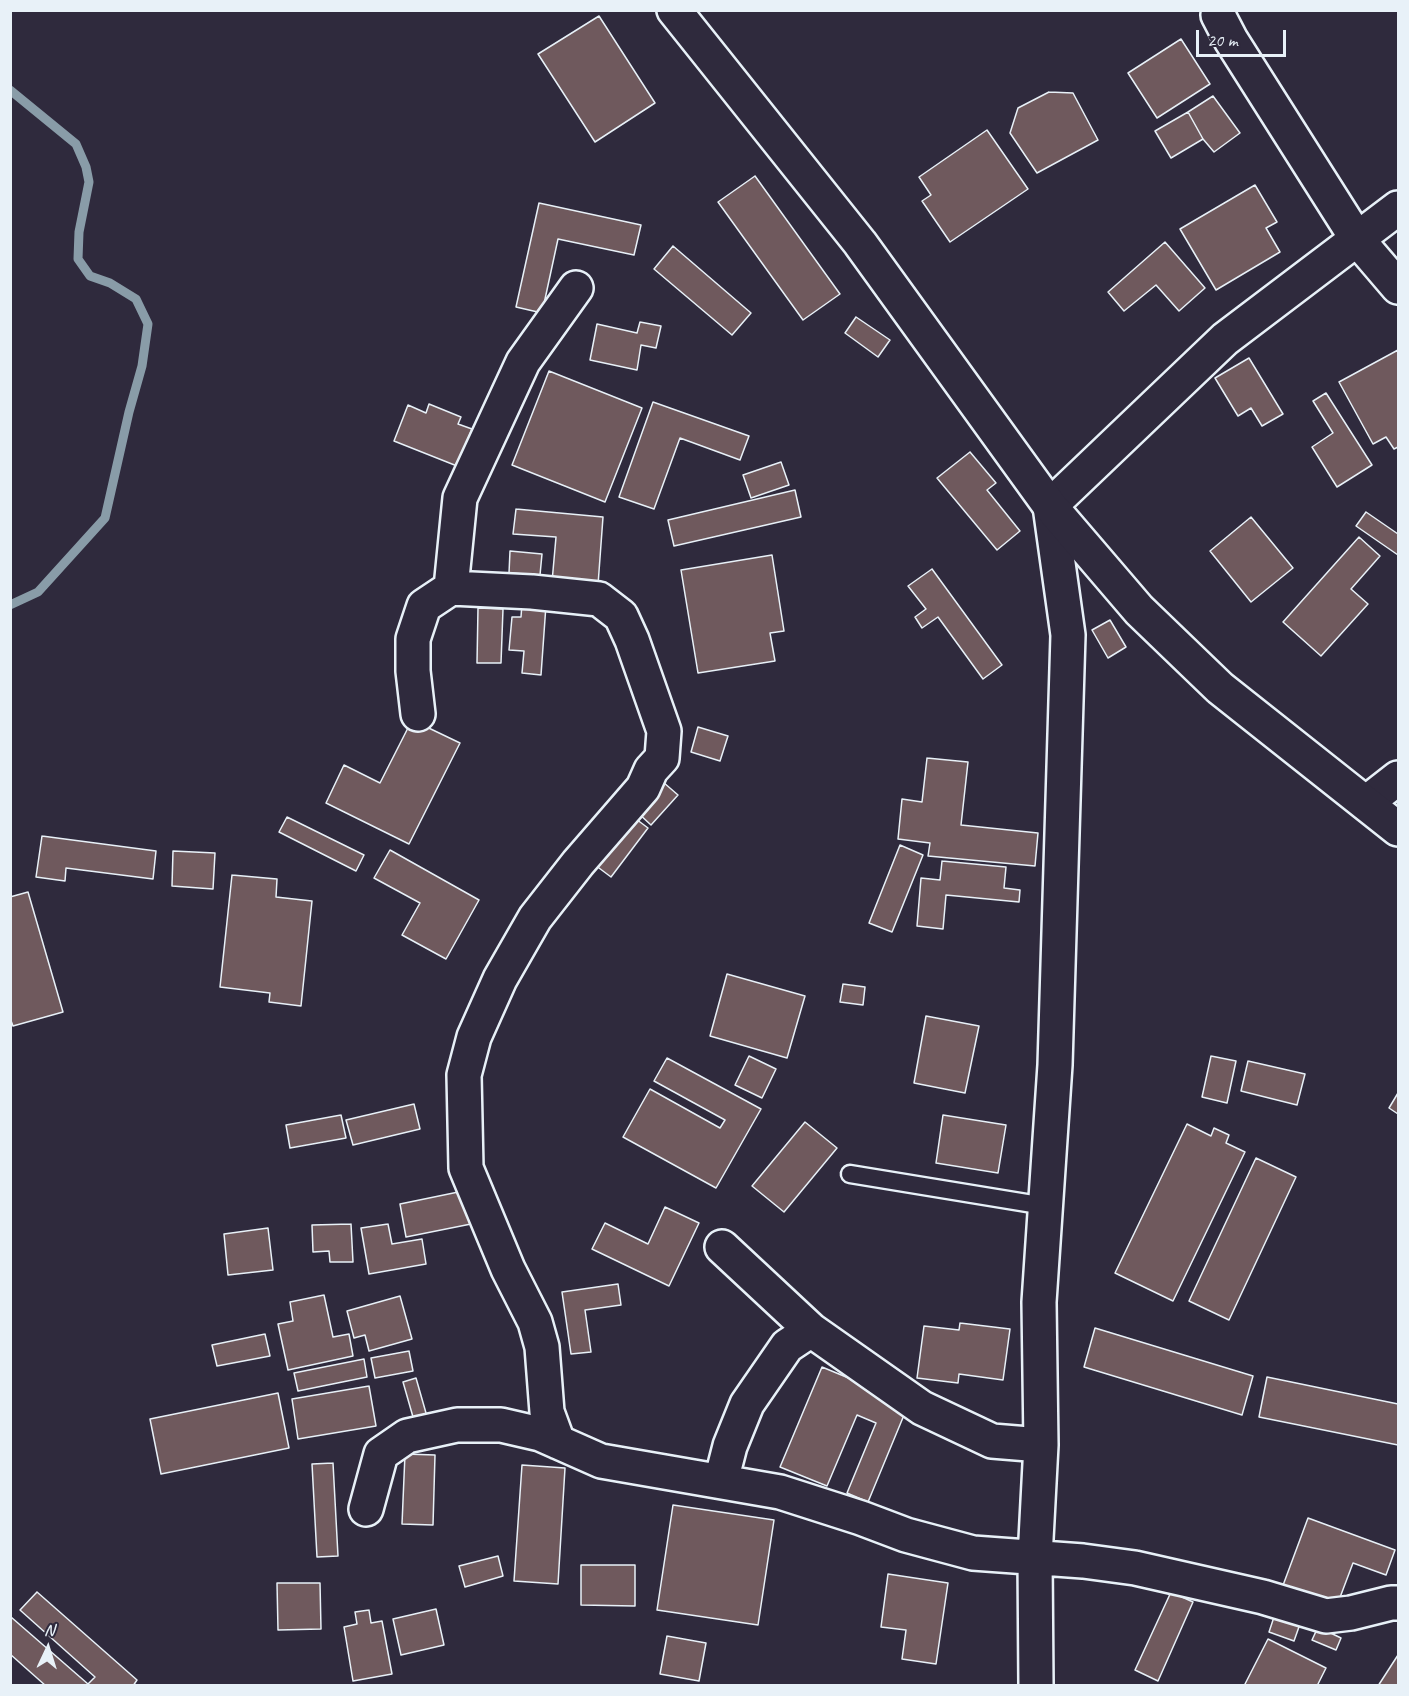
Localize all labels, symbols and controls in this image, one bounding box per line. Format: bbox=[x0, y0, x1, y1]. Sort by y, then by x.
scale bar bbox=[1199, 18, 1289, 56]
text: 20 m bbox=[1207, 29, 1238, 51]
north arrow bbox=[18, 1618, 78, 1678]
text: N bbox=[44, 1620, 55, 1640]

